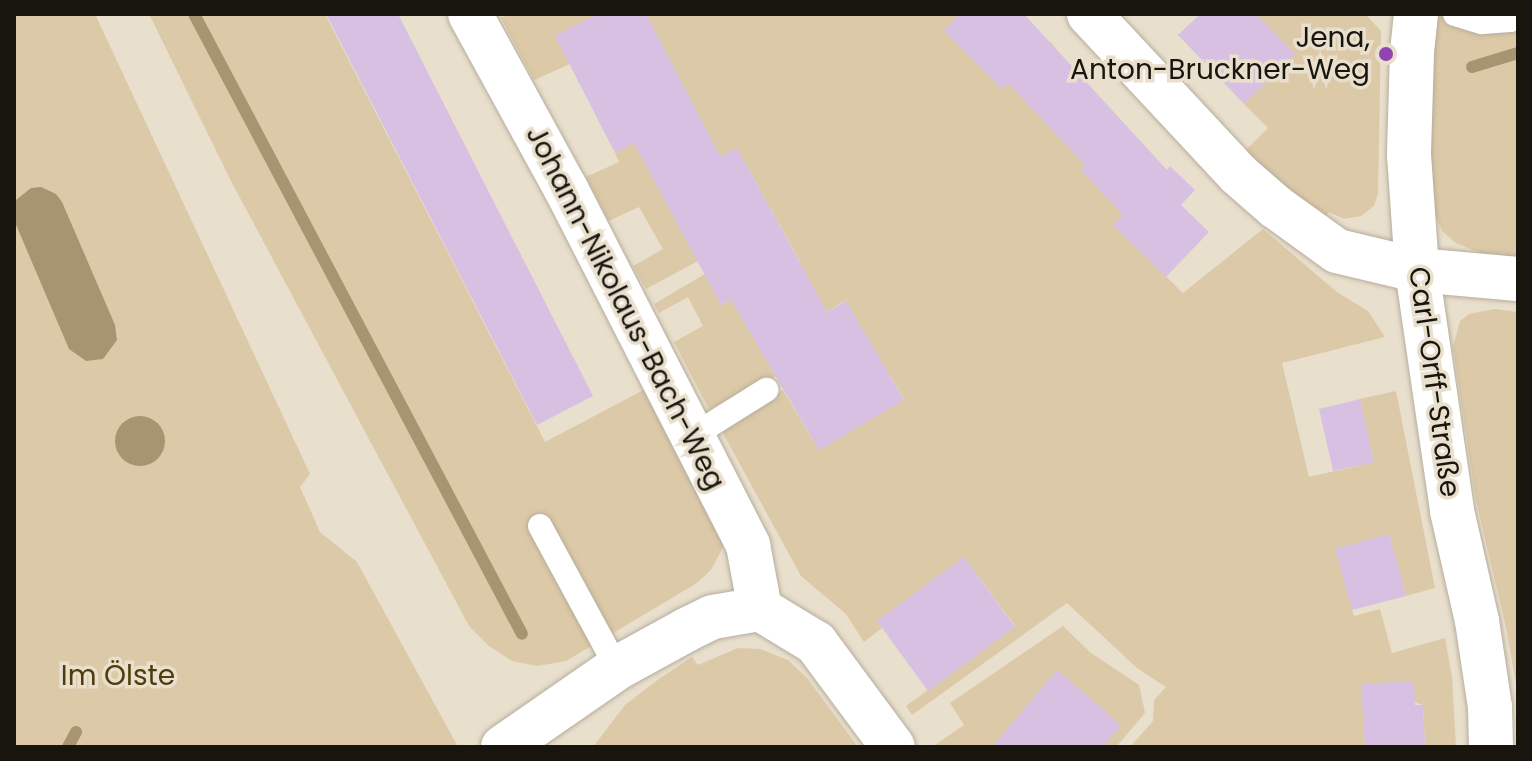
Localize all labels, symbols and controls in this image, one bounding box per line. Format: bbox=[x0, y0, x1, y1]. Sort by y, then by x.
place label: Jena, Anton-Bruckner-Weg bbox=[1070, 21, 1370, 87]
marker: Jena, Anton-Bruckner-Weg bbox=[1377, 45, 1395, 63]
street label: Johann-Nikolaus-Bach-Weg bbox=[518, 121, 732, 495]
street label: Carl-Orff-Straße bbox=[1401, 265, 1467, 499]
park label: Im Ölste bbox=[61, 659, 175, 693]

